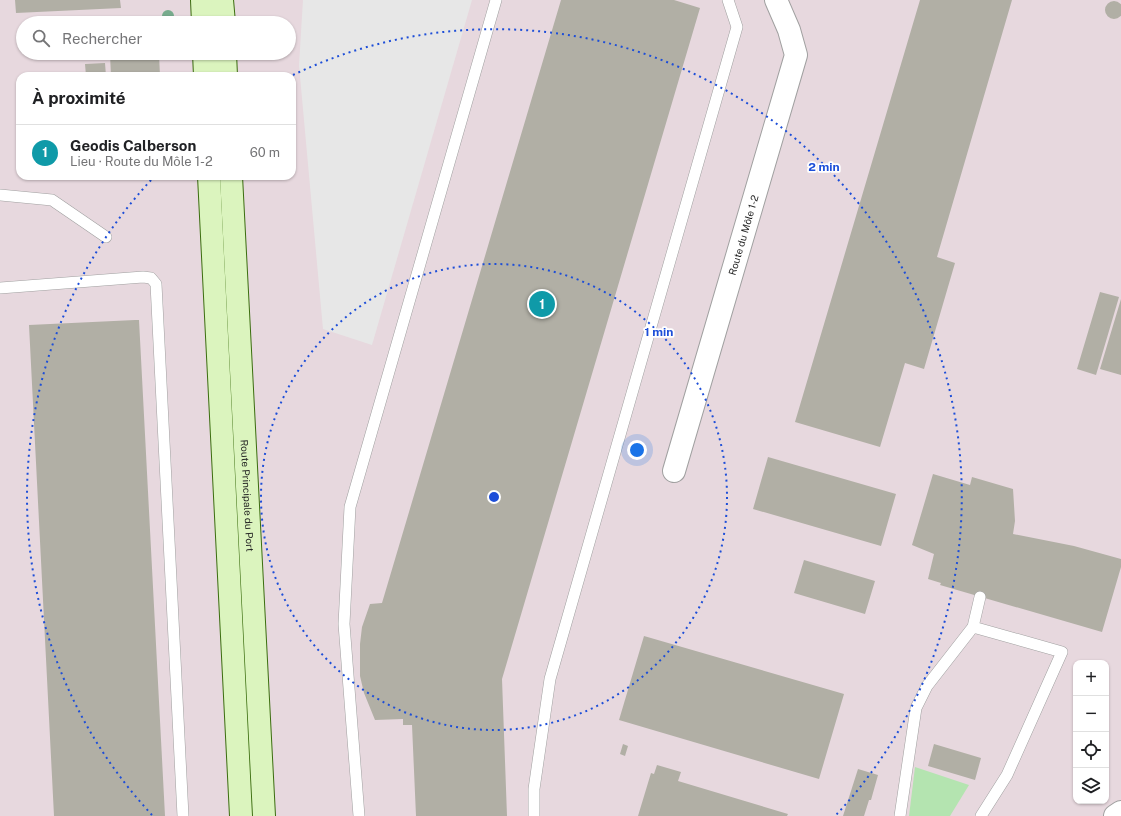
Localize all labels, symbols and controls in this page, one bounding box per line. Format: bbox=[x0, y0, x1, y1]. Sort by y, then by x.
search box bbox=[16, 16, 296, 60]
icon: search bbox=[30, 27, 52, 49]
text: Rechercher bbox=[62, 30, 142, 47]
text: À proximité bbox=[32, 88, 126, 108]
text: Geodis Calberson bbox=[70, 137, 196, 154]
text: 1 bbox=[42, 145, 48, 160]
text: 60 m bbox=[250, 145, 280, 160]
text: Lieu · Route du Môle 1-2 bbox=[70, 154, 213, 169]
text: 2 min bbox=[808, 160, 840, 174]
street label: Route du Môle 1-2 bbox=[726, 193, 761, 276]
pin: 1 bbox=[529, 289, 555, 319]
text: 1 min bbox=[645, 325, 673, 339]
street label: Route Principale du Port bbox=[239, 439, 256, 552]
your location bbox=[627, 440, 647, 460]
centre of rings bbox=[487, 490, 501, 504]
map controls bbox=[1073, 660, 1109, 804]
button: + bbox=[1073, 660, 1109, 696]
button: − bbox=[1073, 696, 1109, 732]
button: locate bbox=[1073, 732, 1109, 768]
button: layers bbox=[1073, 768, 1109, 804]

